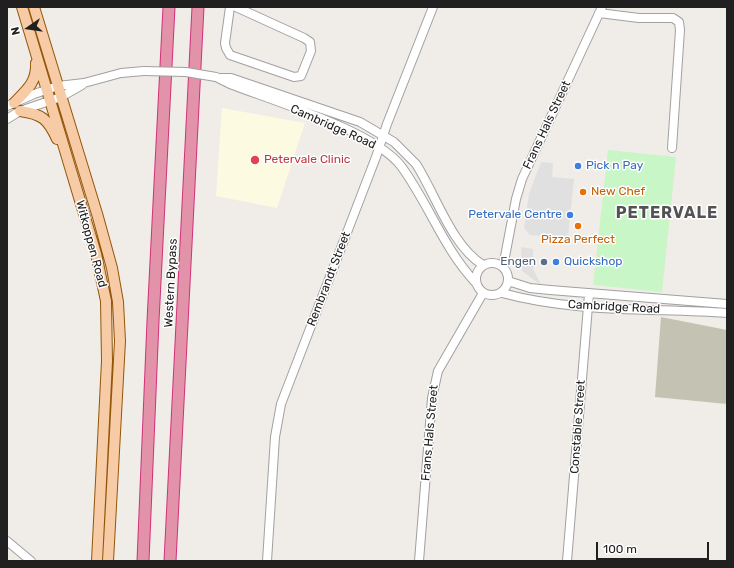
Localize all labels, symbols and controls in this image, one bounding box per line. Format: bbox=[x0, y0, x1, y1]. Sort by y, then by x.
north arrow bbox=[8, 8, 48, 48]
text: N bbox=[9, 25, 23, 36]
street label: Frans Hals Street bbox=[520, 78, 574, 172]
street label: Cambridge Road bbox=[288, 102, 378, 152]
place label: Petervale Clinic bbox=[264, 153, 350, 167]
marker: Petervale Clinic bbox=[249, 154, 261, 166]
place label: Pick n Pay bbox=[586, 159, 643, 173]
marker: Pick n Pay bbox=[573, 161, 583, 171]
place label: New Chef bbox=[591, 185, 645, 199]
marker: New Chef bbox=[578, 187, 588, 197]
street label: Witkoppen Road bbox=[72, 199, 110, 289]
district label: PETERVALE bbox=[616, 203, 718, 223]
place label: Petervale Centre bbox=[468, 208, 562, 222]
marker: Petervale Centre bbox=[565, 210, 575, 220]
marker: Pizza Perfect bbox=[573, 221, 583, 231]
street label: Rembrandt Street bbox=[304, 230, 354, 328]
place label: Pizza Perfect bbox=[541, 233, 615, 247]
street label: Western Bypass bbox=[161, 238, 181, 328]
place label: Engen bbox=[500, 255, 536, 269]
place label: Quickshop bbox=[564, 255, 622, 269]
marker: Engen bbox=[539, 257, 549, 267]
marker: Quickshop bbox=[551, 257, 561, 267]
street label: Cambridge Road bbox=[568, 297, 660, 317]
street label: Constable Street bbox=[568, 380, 588, 474]
street label: Frans Hals Street bbox=[419, 384, 441, 482]
scale bar bbox=[598, 534, 711, 560]
text: 100 m bbox=[603, 542, 637, 556]

